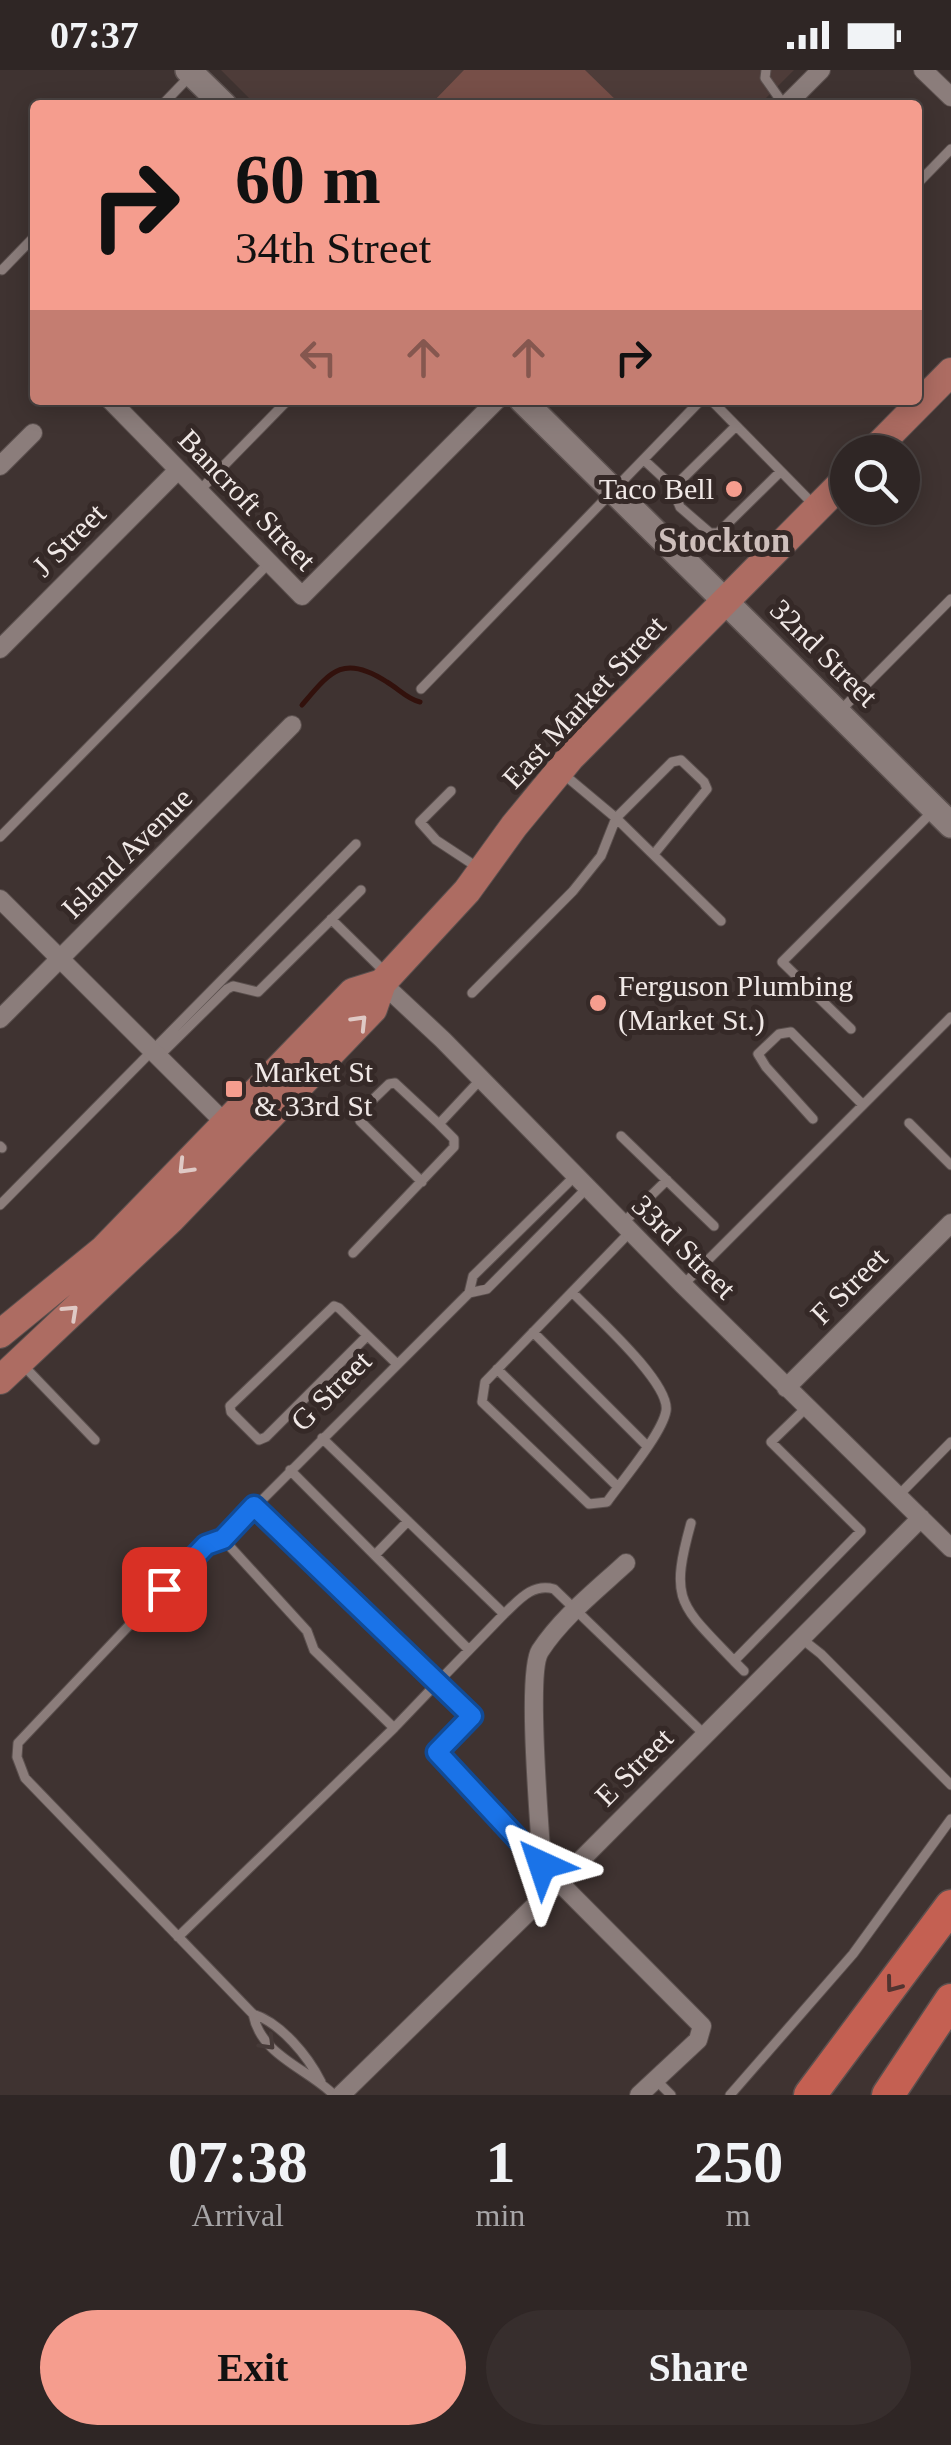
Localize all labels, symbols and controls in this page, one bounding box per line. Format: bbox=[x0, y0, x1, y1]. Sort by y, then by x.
text: 07:37 bbox=[50, 14, 139, 56]
icon: right bbox=[70, 140, 200, 270]
text: 60 m bbox=[235, 141, 381, 218]
text: 34th Street bbox=[235, 223, 431, 273]
icon: left bbox=[291, 330, 346, 385]
icon: ahead bbox=[396, 330, 451, 385]
icon: ahead bbox=[501, 330, 556, 385]
icon: right bbox=[606, 330, 661, 385]
street label: Bancroft Street bbox=[172, 423, 323, 577]
map controls bbox=[830, 435, 920, 525]
button: search bbox=[830, 435, 920, 525]
place label: Taco Bell bbox=[599, 472, 714, 505]
marker: Taco Bell bbox=[723, 478, 745, 500]
street label: J Street bbox=[25, 496, 112, 583]
district label: Stockton bbox=[658, 521, 790, 560]
street label: 32nd Street bbox=[764, 592, 885, 713]
street label: East Market Street bbox=[495, 608, 672, 795]
street label: Island Avenue bbox=[55, 781, 199, 925]
place label: Ferguson Plumbing (Market St.) bbox=[618, 969, 853, 1037]
marker: Ferguson Plumbing (Market St.) bbox=[587, 992, 609, 1014]
one-way arrow bbox=[349, 1015, 367, 1033]
place label: Market St & 33rd St bbox=[254, 1055, 374, 1122]
marker: Market St & 33rd St bbox=[223, 1078, 245, 1100]
one-way arrow bbox=[178, 1155, 196, 1173]
street label: 33rd Street bbox=[626, 1188, 743, 1306]
street label: F Street bbox=[804, 1240, 894, 1331]
one-way arrow bbox=[59, 1306, 78, 1324]
street label: G Street bbox=[284, 1343, 378, 1437]
pin bbox=[122, 1547, 207, 1632]
icon: arrive bbox=[137, 1562, 192, 1617]
street label: E Street bbox=[588, 1721, 680, 1812]
position arrow bbox=[490, 1813, 594, 1917]
one-way arrow bbox=[887, 1974, 904, 1992]
one-way arrow bbox=[256, 2031, 274, 2049]
text: 07:38 bbox=[168, 2129, 308, 2195]
text: 1 bbox=[485, 2129, 515, 2195]
text: 250 bbox=[693, 2129, 783, 2195]
text: Arrival bbox=[192, 2197, 284, 2233]
text: min bbox=[476, 2197, 525, 2233]
text: m bbox=[726, 2197, 751, 2233]
button: Exit bbox=[40, 2310, 466, 2425]
button: Share bbox=[486, 2310, 911, 2425]

